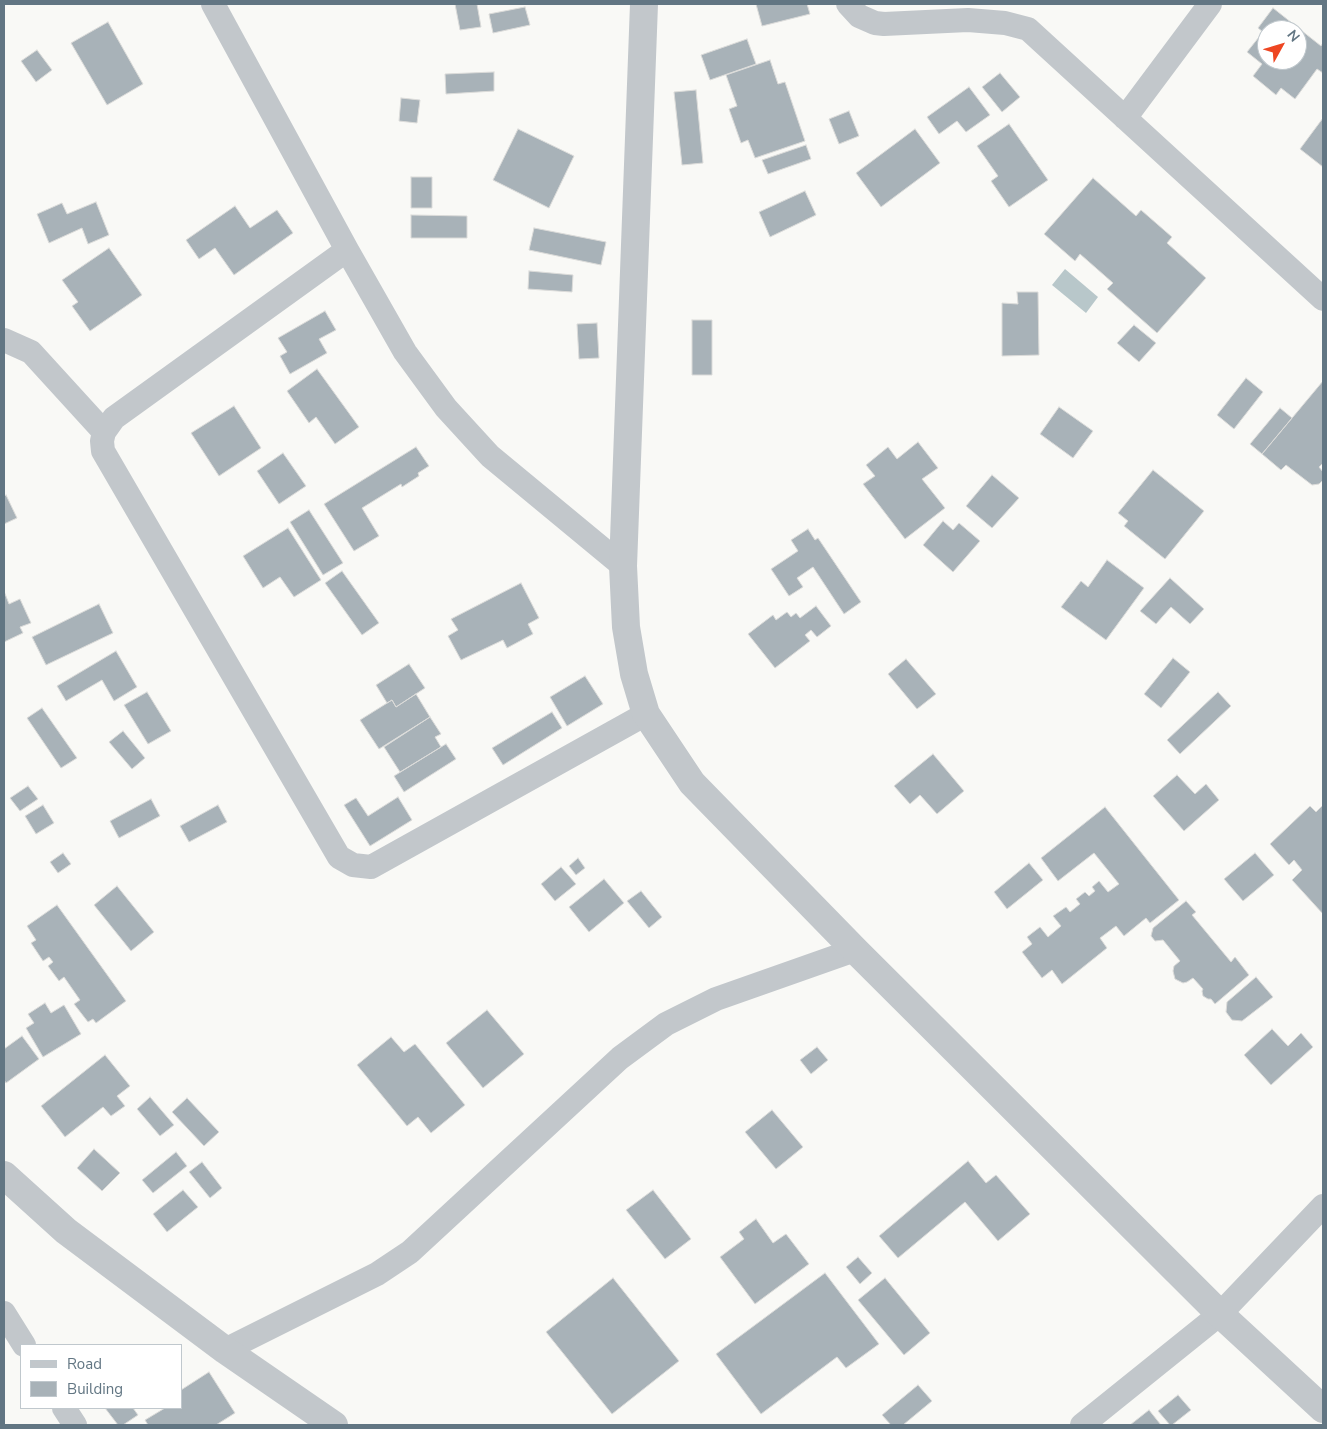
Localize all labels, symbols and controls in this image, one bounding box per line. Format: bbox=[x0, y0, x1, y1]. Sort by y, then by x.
north arrow bbox=[1257, 20, 1307, 70]
text: N bbox=[1283, 26, 1304, 46]
legend bbox=[20, 1344, 182, 1409]
text: Road bbox=[67, 1354, 102, 1374]
text: Building bbox=[67, 1379, 123, 1399]

